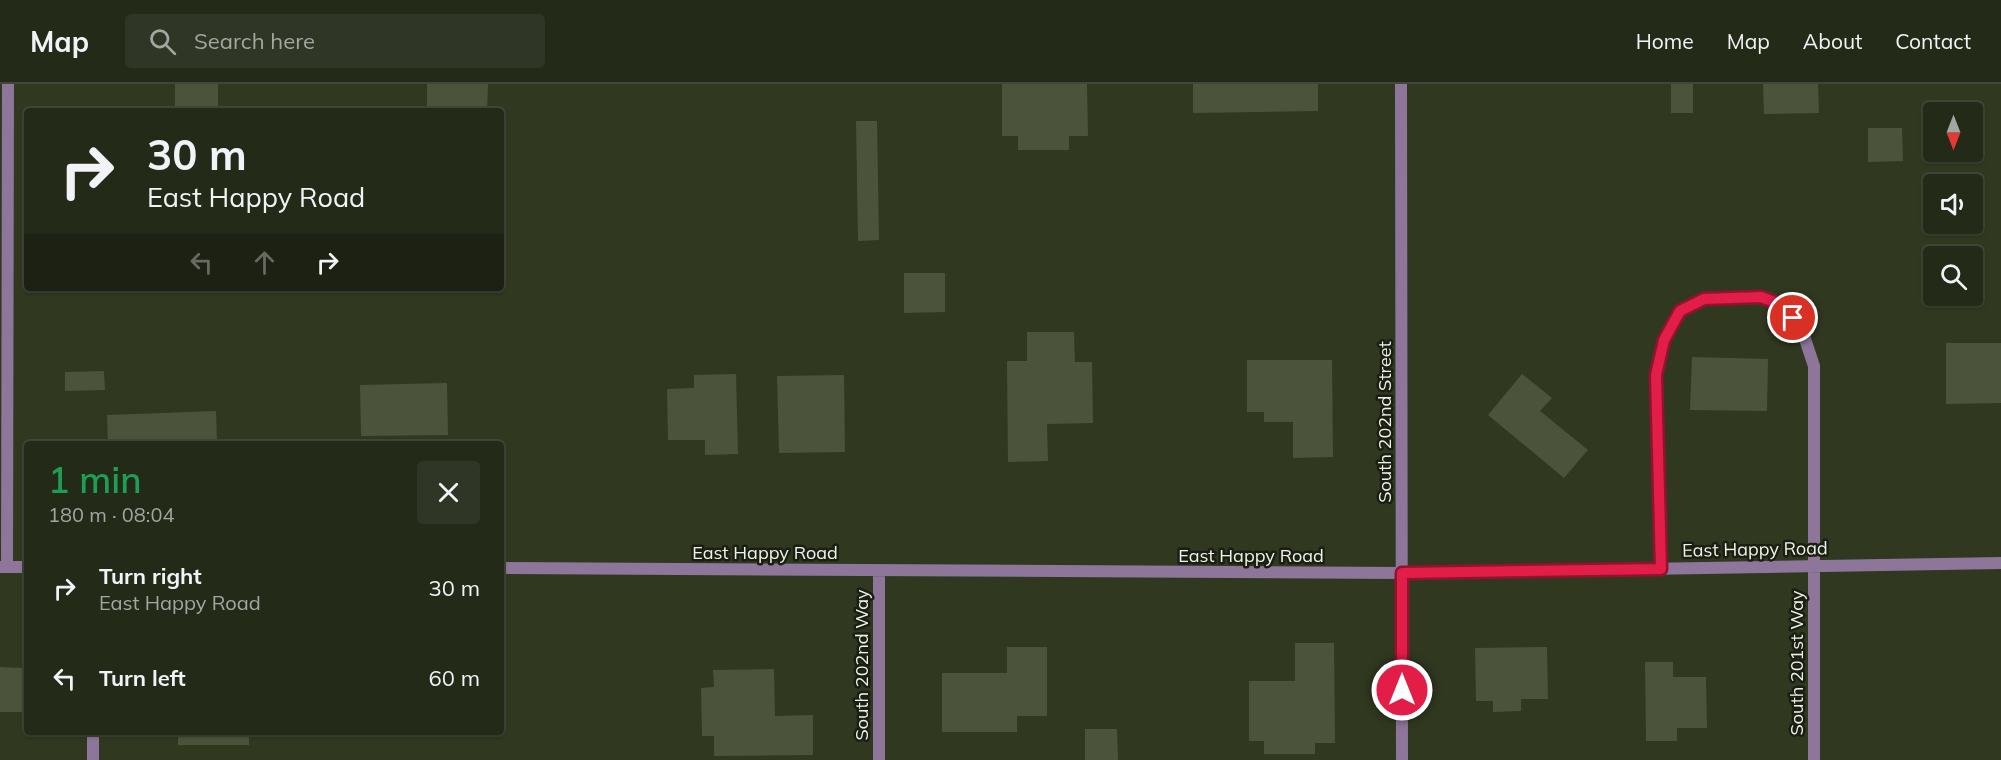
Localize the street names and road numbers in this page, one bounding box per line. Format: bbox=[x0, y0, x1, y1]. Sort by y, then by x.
street label: South 202nd Street bbox=[1373, 341, 1396, 503]
street label: East Happy Road bbox=[1682, 536, 1828, 562]
street label: East Happy Road bbox=[692, 541, 838, 564]
street label: East Happy Road bbox=[1178, 544, 1324, 567]
street label: South 202nd Way bbox=[850, 589, 873, 741]
street label: South 201st Way bbox=[1785, 590, 1808, 735]

